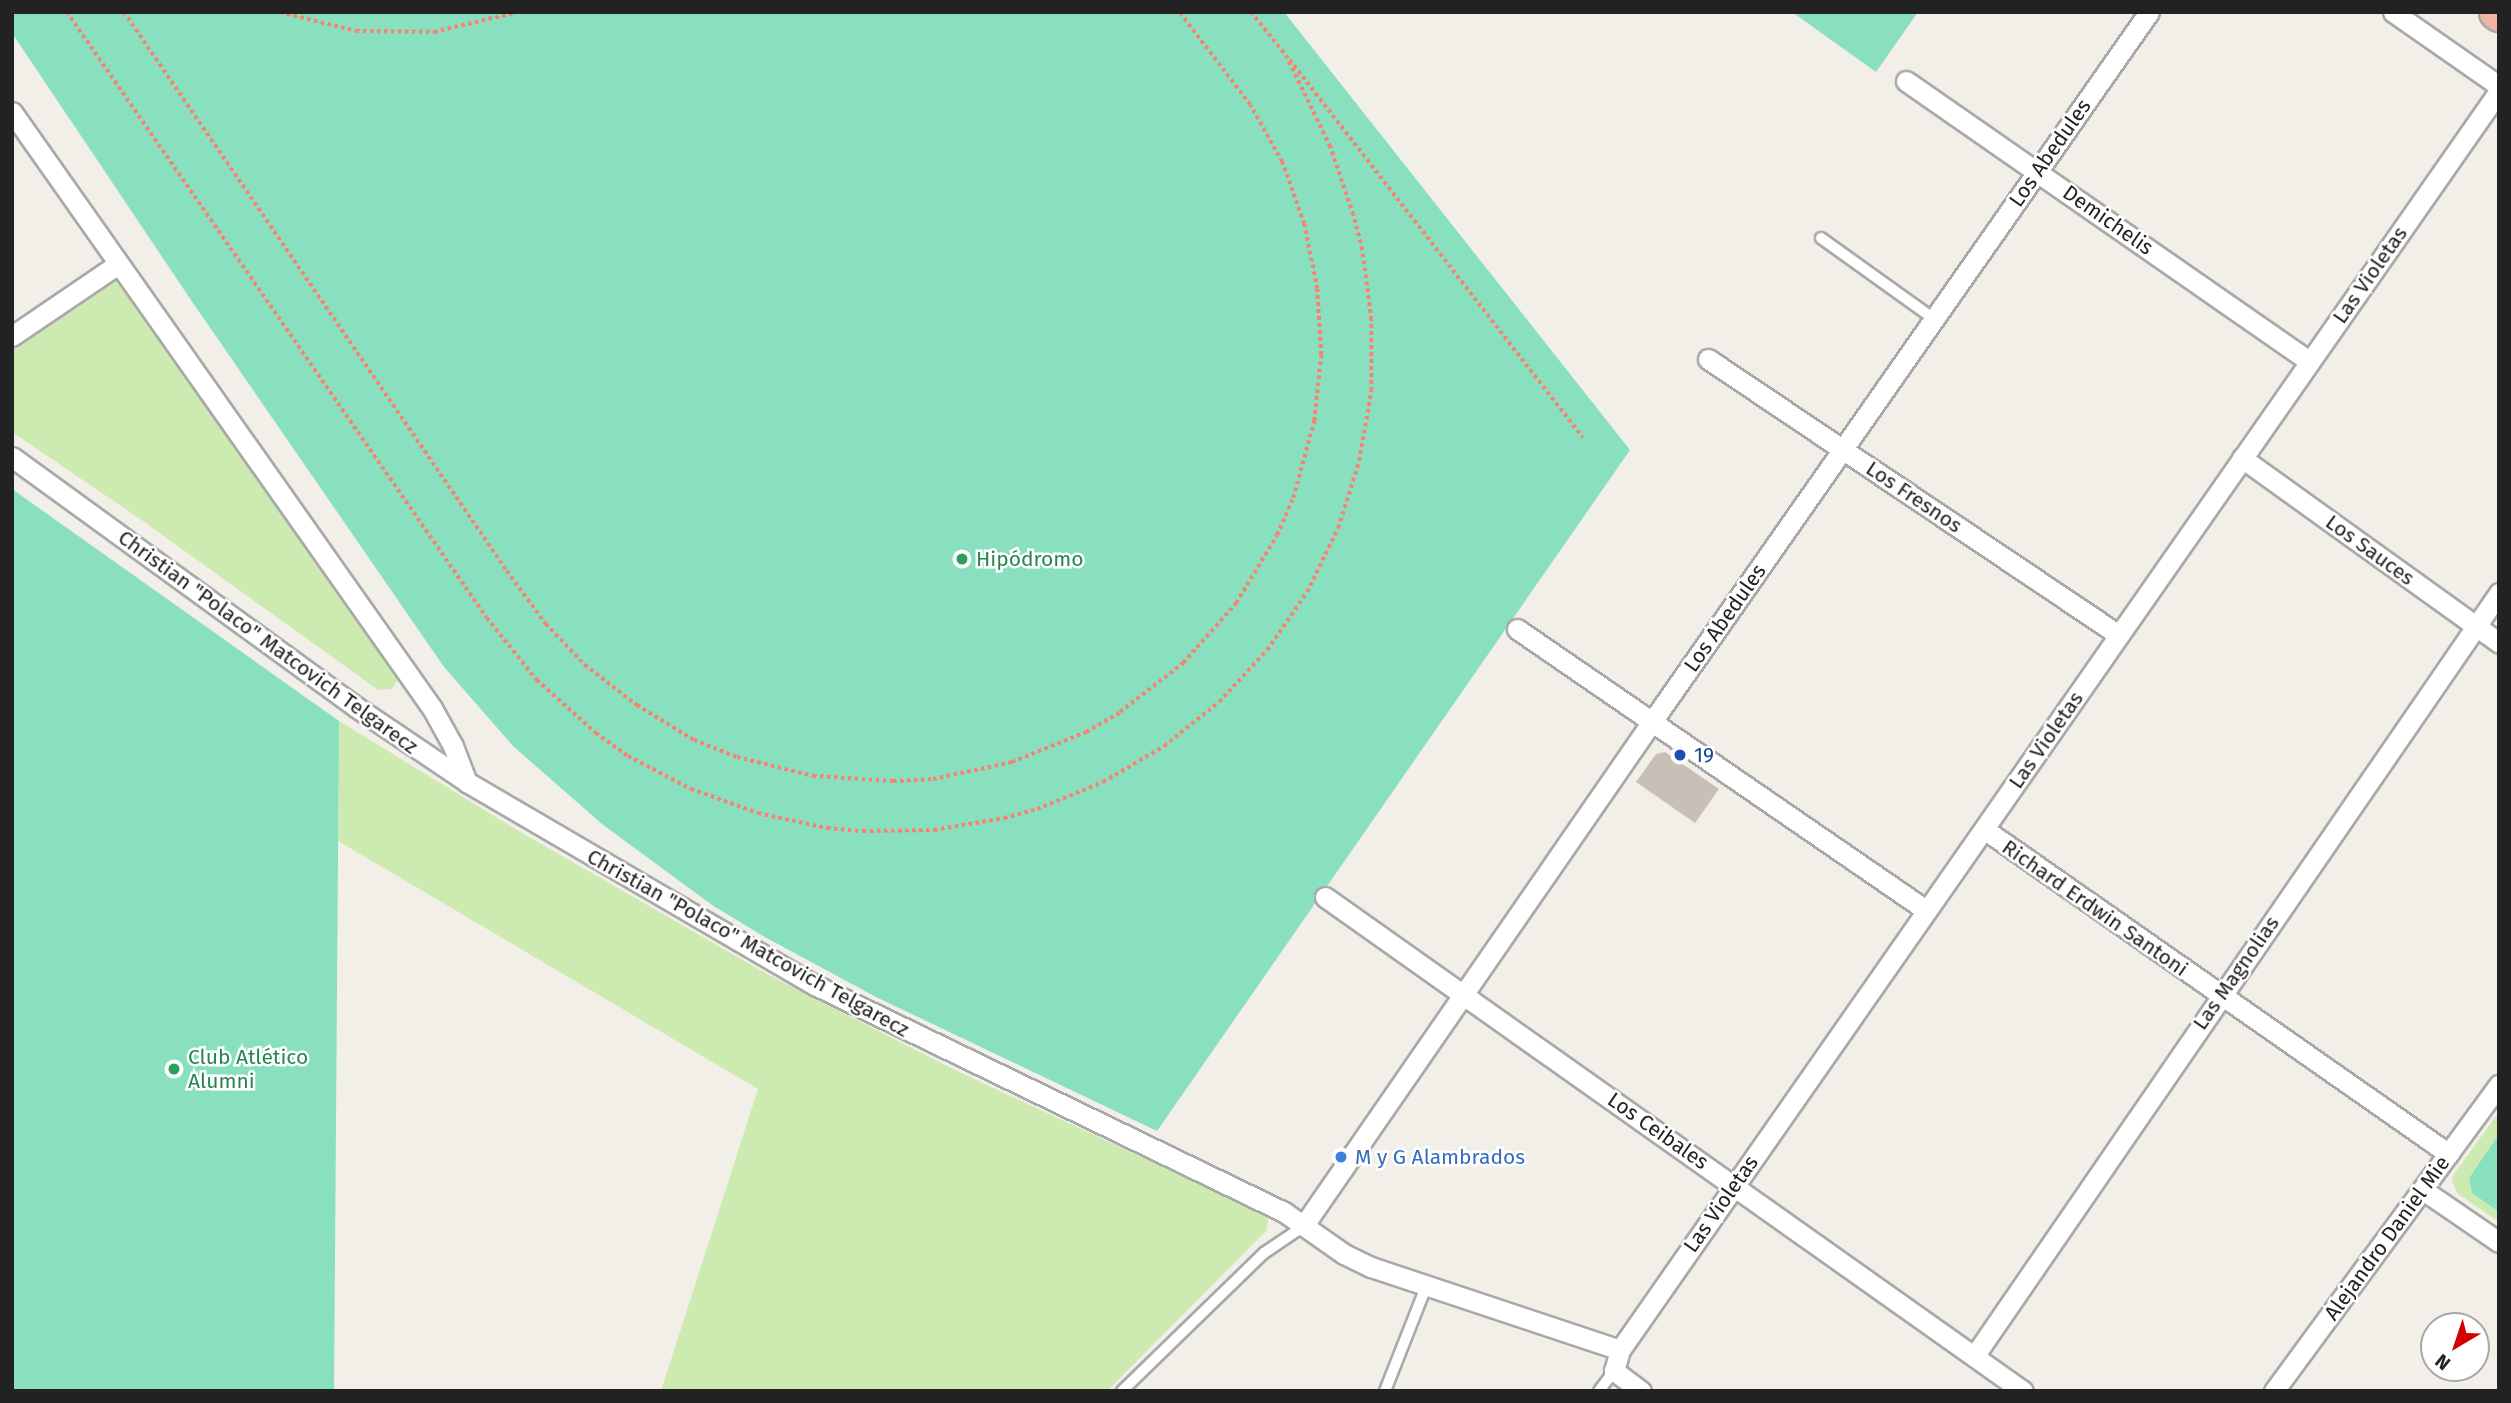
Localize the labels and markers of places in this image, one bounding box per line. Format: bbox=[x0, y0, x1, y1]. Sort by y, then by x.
place label: Hipódromo bbox=[976, 546, 1083, 572]
marker: Hipódromo bbox=[954, 551, 970, 567]
place label: 19 bbox=[1694, 742, 1714, 768]
marker: 19 bbox=[1672, 747, 1688, 763]
place label: Club Atlético Alumni bbox=[188, 1044, 308, 1094]
marker: Club Atlético Alumni bbox=[166, 1061, 182, 1077]
place label: M y G Alambrados bbox=[1355, 1144, 1525, 1170]
marker: M y G Alambrados bbox=[1333, 1149, 1349, 1165]

